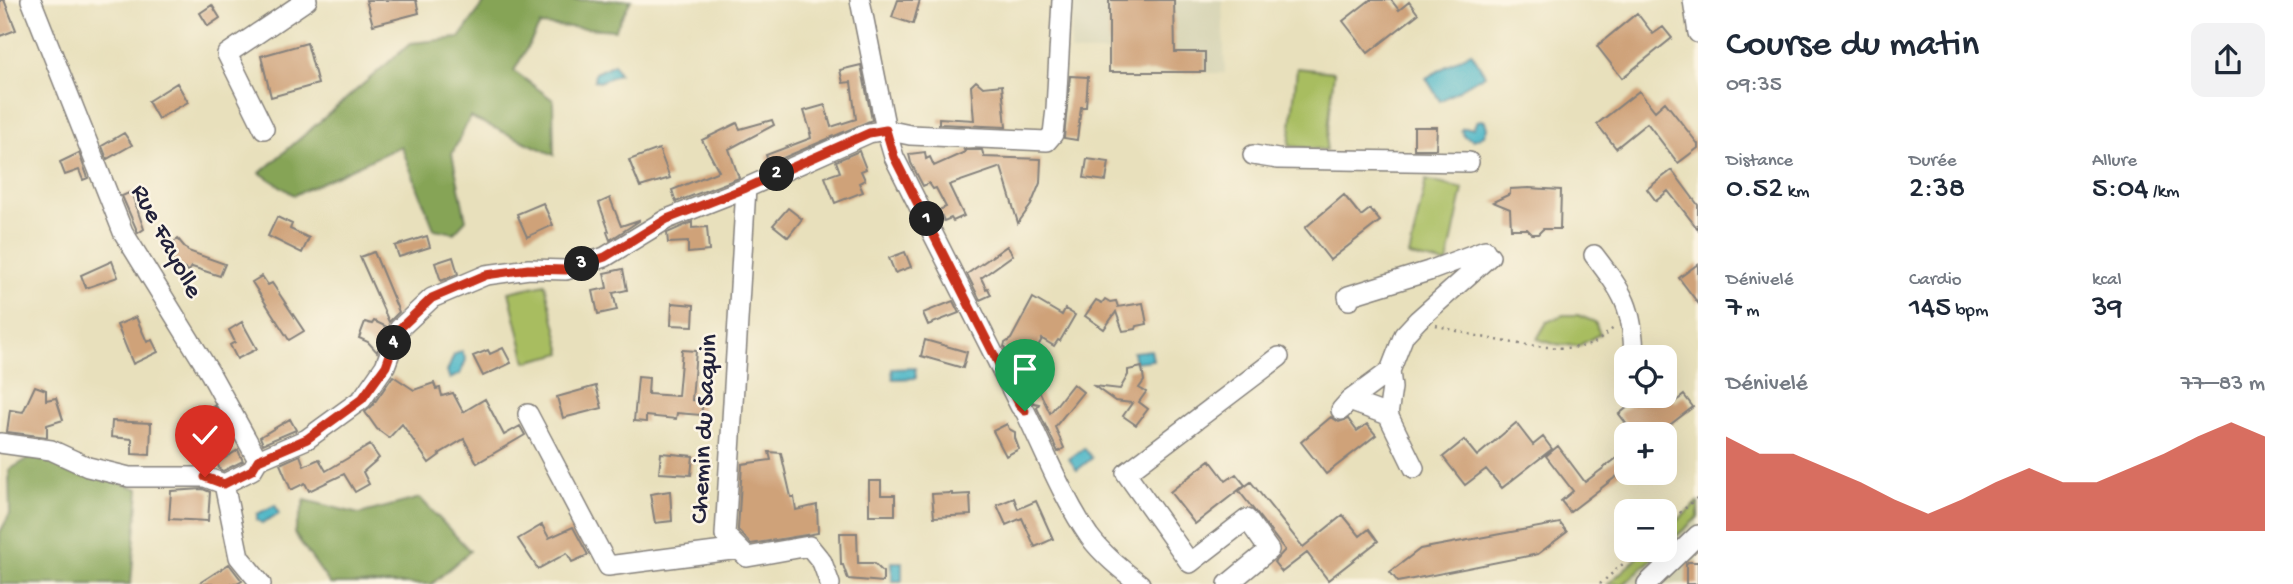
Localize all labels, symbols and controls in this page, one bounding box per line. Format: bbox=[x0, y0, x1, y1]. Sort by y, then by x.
button: share bbox=[2191, 23, 2265, 97]
text: Course du matin bbox=[1726, 24, 1979, 68]
text: 09:35 bbox=[1726, 72, 1782, 99]
text: Distance bbox=[1726, 150, 1793, 173]
text: Durée bbox=[1909, 150, 1957, 173]
text: Allure bbox=[2092, 150, 2137, 173]
pin: 2 bbox=[760, 156, 794, 192]
text: 2 bbox=[772, 162, 781, 185]
text: 0.52 bbox=[1726, 173, 1783, 208]
text: 2:38 bbox=[1909, 173, 1965, 208]
text: 5:04 bbox=[2092, 173, 2148, 208]
street label: Rue Fayolle bbox=[122, 180, 208, 305]
text: km bbox=[1783, 181, 1809, 204]
text: /km bbox=[2148, 181, 2179, 204]
pin: 1 bbox=[909, 202, 944, 236]
text: 1 bbox=[923, 207, 930, 230]
pin: 3 bbox=[564, 246, 600, 282]
text: 3 bbox=[577, 252, 586, 275]
text: Dénivelé bbox=[1726, 269, 1794, 292]
text: Cardio bbox=[1909, 269, 1962, 292]
text: kcal bbox=[2092, 269, 2122, 292]
text: 7 bbox=[1726, 292, 1742, 327]
text: 145 bbox=[1909, 292, 1951, 327]
text: 39 bbox=[2092, 292, 2123, 327]
text: m bbox=[1742, 300, 1760, 323]
text: bpm bbox=[1951, 300, 1988, 323]
pin: 4 bbox=[376, 326, 412, 360]
text: 4 bbox=[389, 331, 398, 354]
street label: Chemin du Saquin bbox=[686, 333, 726, 525]
pin bbox=[995, 339, 1055, 411]
map controls bbox=[1614, 345, 1677, 562]
button: locate bbox=[1614, 345, 1677, 408]
icon: arrive bbox=[1006, 350, 1044, 388]
text: Dénivelé bbox=[1726, 371, 1808, 398]
text: 77–83 m bbox=[2181, 371, 2265, 398]
pin bbox=[175, 405, 235, 477]
icon: check bbox=[186, 416, 224, 454]
button: + bbox=[1614, 422, 1677, 485]
button: − bbox=[1614, 499, 1677, 562]

